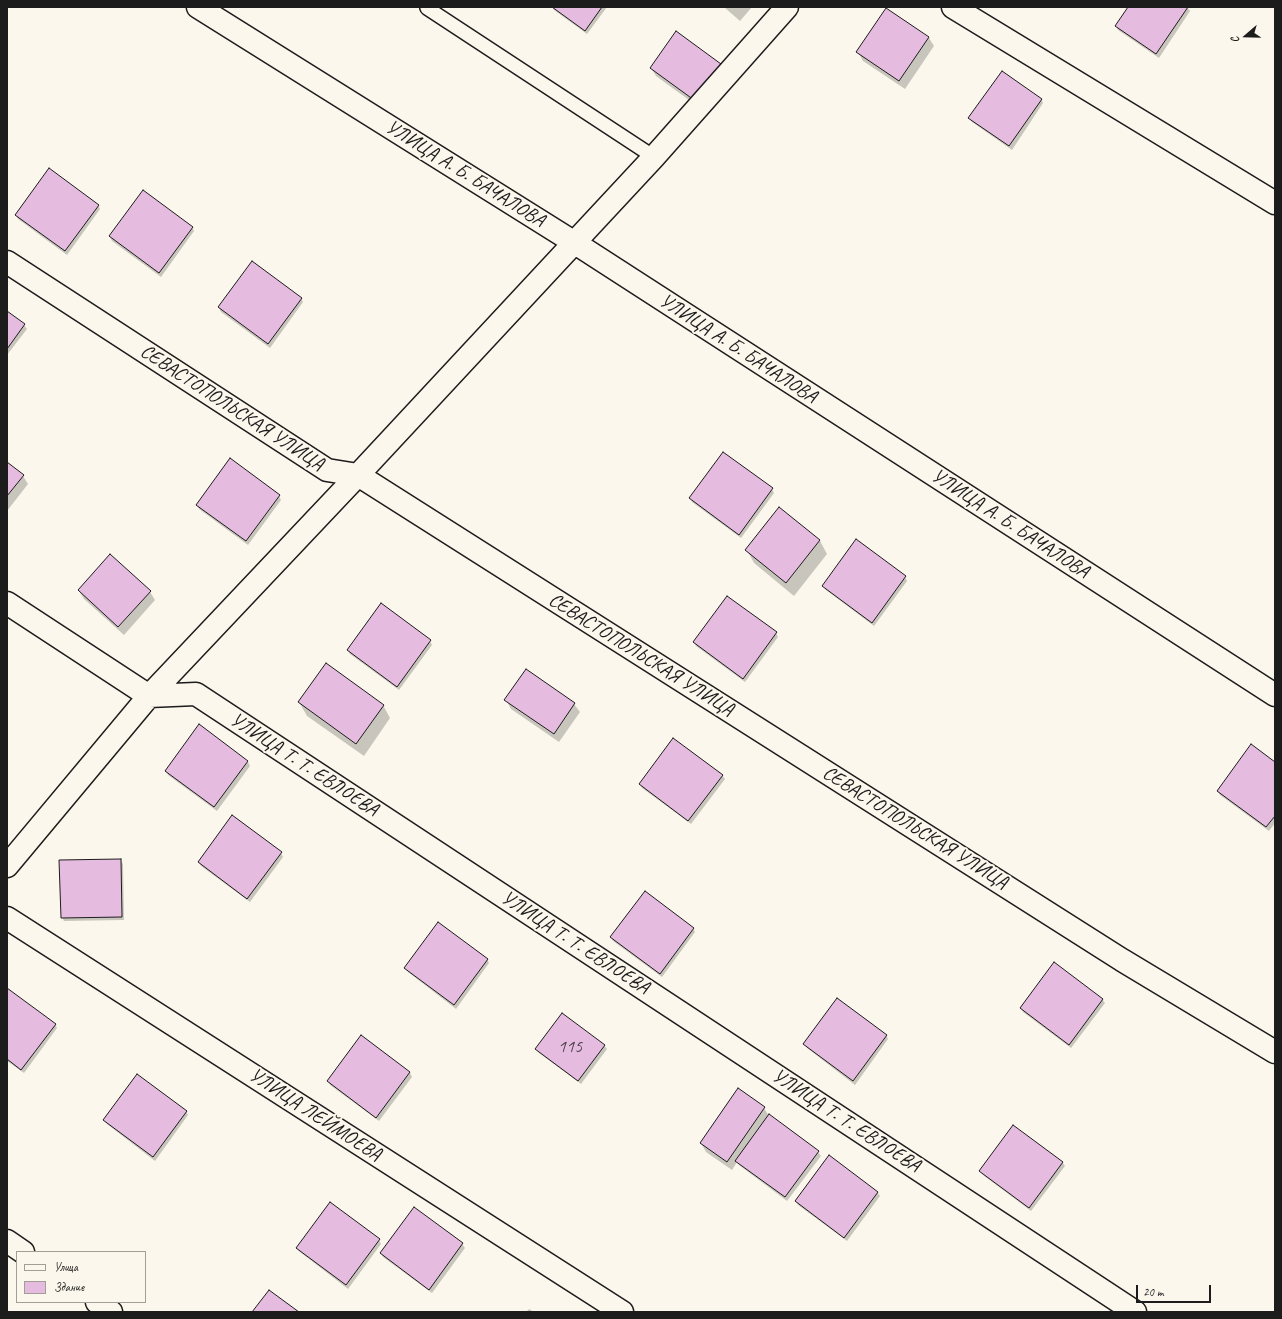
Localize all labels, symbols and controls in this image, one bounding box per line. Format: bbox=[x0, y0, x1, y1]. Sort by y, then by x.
north arrow bbox=[1226, 16, 1266, 56]
text: С bbox=[1227, 35, 1242, 45]
street label: УЛИЦА А. Б. БАЧАЛОВА bbox=[381, 115, 549, 233]
street label: УЛИЦА А. Б. БАЧАЛОВА bbox=[655, 289, 821, 409]
street label: СЕВАСТОПОЛЬСКАЯ УЛИЦА bbox=[136, 340, 328, 476]
street label: УЛИЦА А. Б. БАЧАЛОВА bbox=[927, 464, 1093, 584]
street label: СЕВАСТОПОЛЬСКАЯ УЛИЦА bbox=[544, 588, 738, 722]
street label: УЛИЦА Т. Т. ЕВЛОЕВА bbox=[225, 708, 383, 822]
street label: СЕВАСТОПОЛЬСКАЯ УЛИЦА bbox=[818, 761, 1012, 895]
street label: УЛИЦА Т. Т. ЕВЛОЕВА bbox=[496, 886, 654, 1000]
house number: 115 bbox=[558, 1036, 582, 1058]
street label: УЛИЦА ЛЕЙМОЕВА bbox=[244, 1063, 386, 1167]
street label: УЛИЦА Т. Т. ЕВЛОЕВА bbox=[767, 1064, 925, 1178]
legend bbox=[16, 1251, 146, 1303]
text: Улица bbox=[54, 1259, 78, 1275]
scale bar bbox=[1138, 1277, 1213, 1303]
text: Здание bbox=[54, 1279, 84, 1295]
text: 20 m bbox=[1143, 1284, 1163, 1300]

